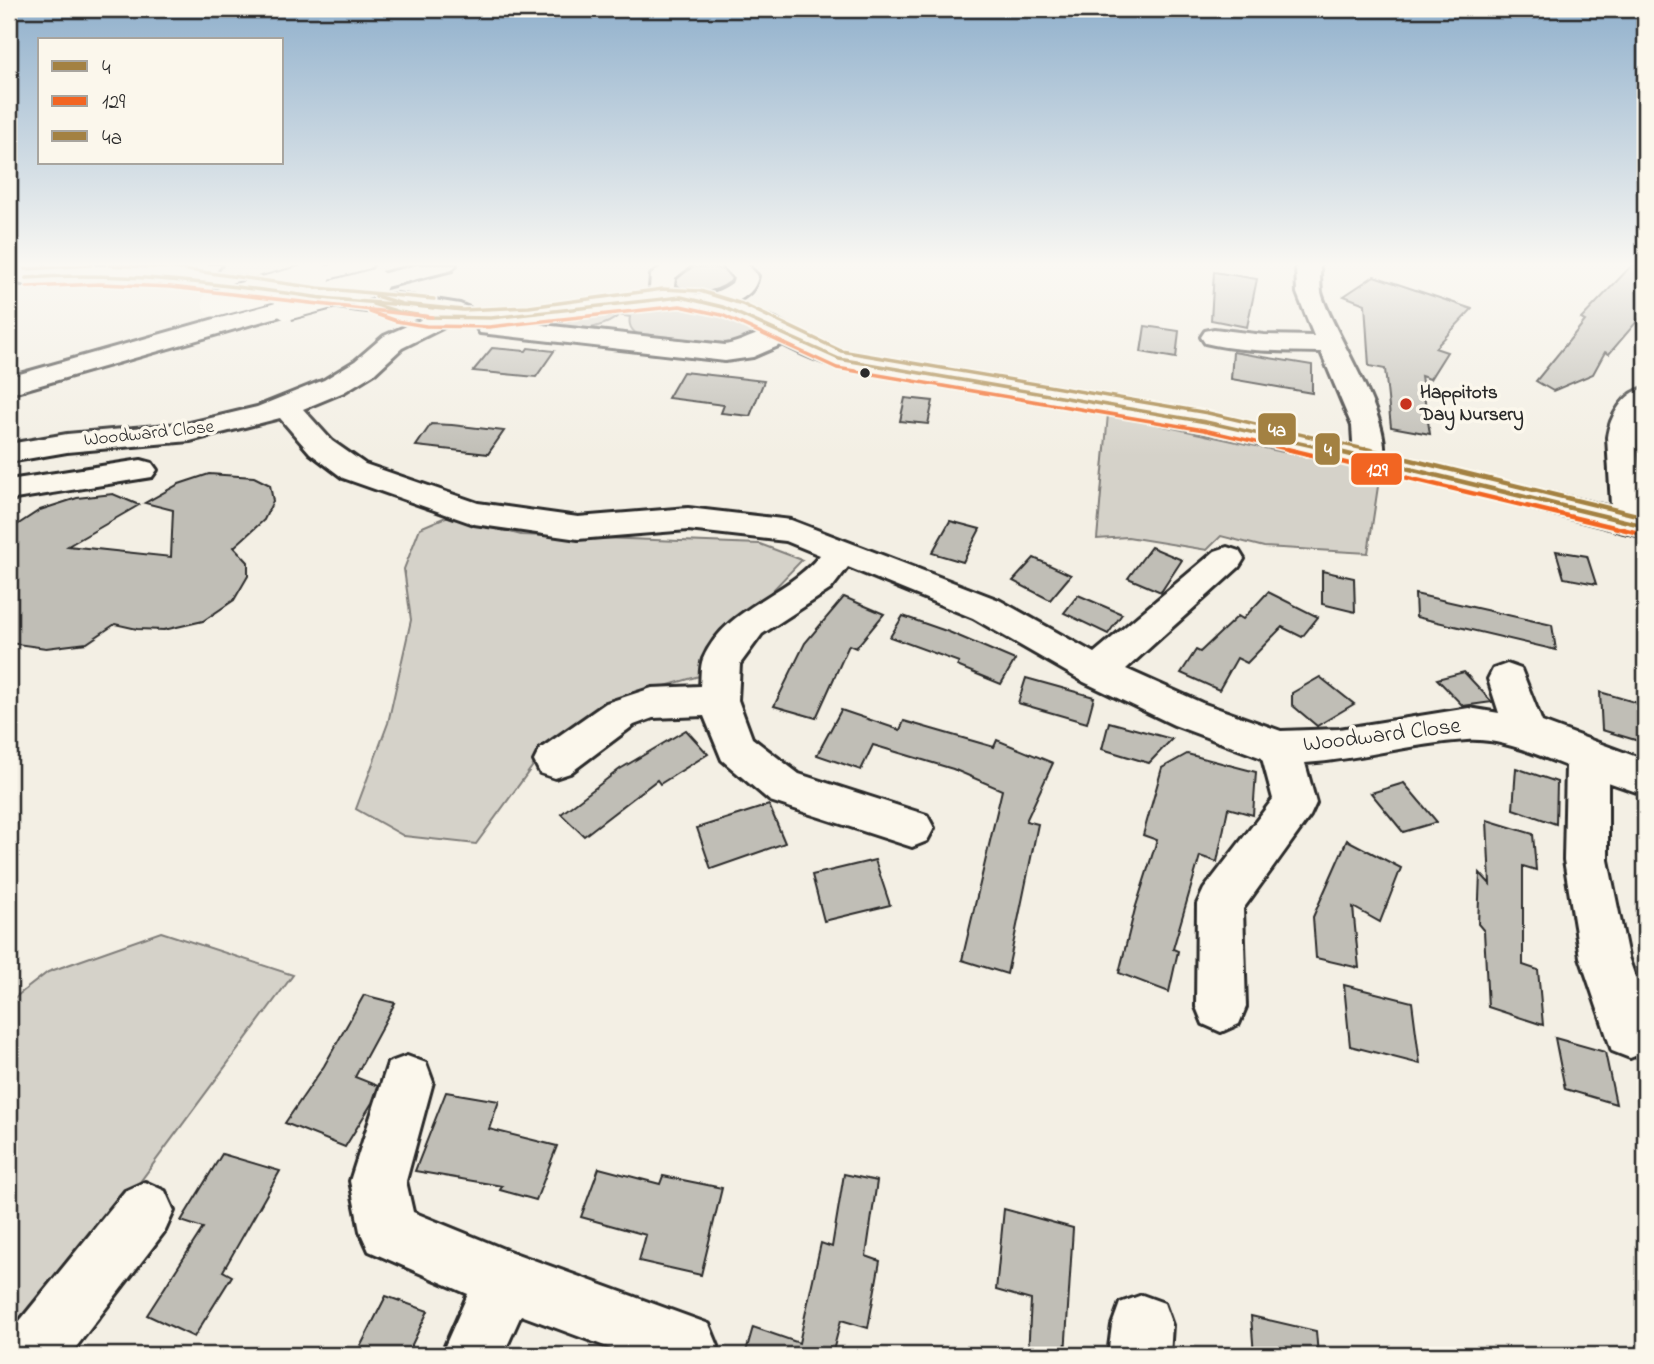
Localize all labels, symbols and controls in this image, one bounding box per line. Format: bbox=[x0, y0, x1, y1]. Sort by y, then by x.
legend bbox=[38, 38, 284, 164]
text: 4 bbox=[102, 54, 111, 84]
text: 129 bbox=[102, 88, 126, 118]
text: 4a bbox=[102, 124, 122, 154]
unlabelled marker bbox=[858, 366, 872, 380]
place label: Happitots Day Nursery bbox=[1419, 380, 1524, 431]
marker: Happitots Day Nursery bbox=[1398, 396, 1414, 412]
line badge: 4a bbox=[1257, 412, 1297, 446]
street label: Woodward Close bbox=[82, 414, 216, 454]
text: 4a bbox=[1268, 418, 1286, 445]
line badge: 4 bbox=[1314, 432, 1341, 466]
text: 4 bbox=[1324, 438, 1332, 465]
line badge: 129 bbox=[1350, 452, 1403, 486]
text: 129 bbox=[1366, 458, 1388, 485]
street label: Woodward Close bbox=[1301, 710, 1463, 762]

